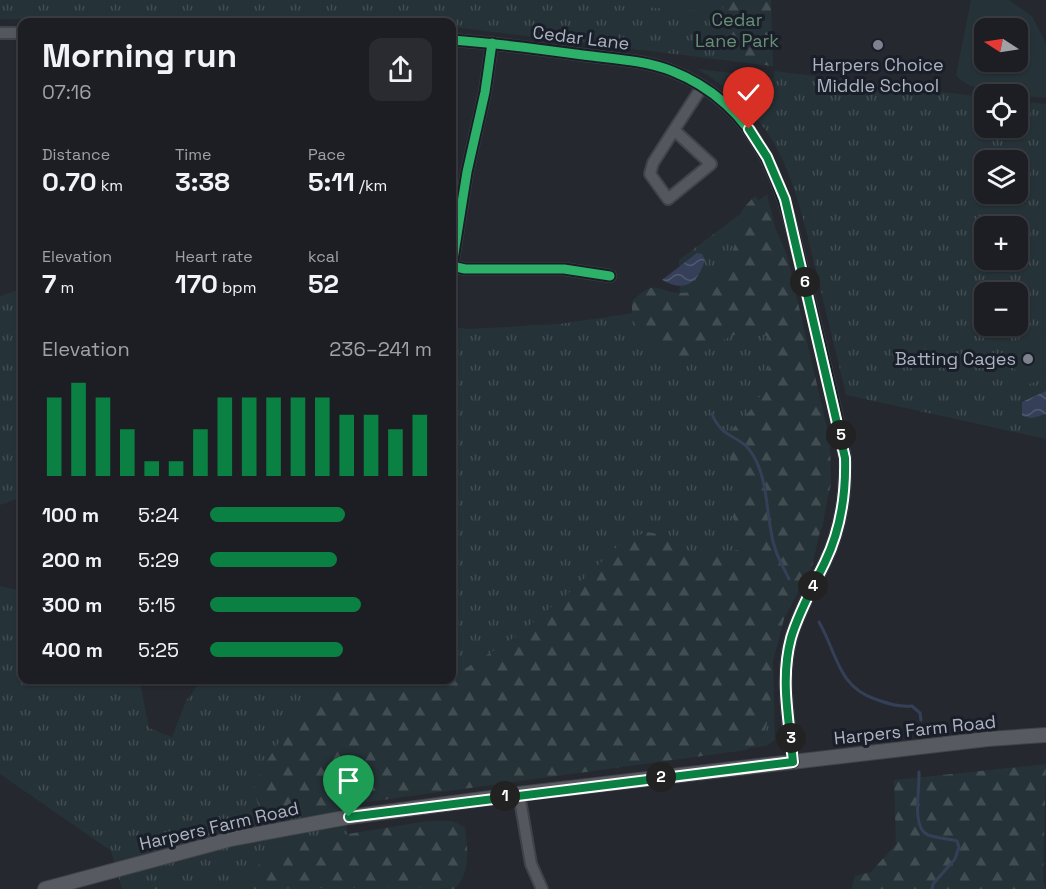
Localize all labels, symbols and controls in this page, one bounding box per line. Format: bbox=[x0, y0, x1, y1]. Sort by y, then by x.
park label: Cedar Lane Park bbox=[695, 8, 779, 52]
north arrow bbox=[974, 18, 1028, 72]
map controls bbox=[974, 18, 1028, 336]
street label: Cedar Lane bbox=[531, 20, 631, 55]
text: Morning run bbox=[42, 35, 237, 77]
button: share bbox=[369, 38, 432, 101]
marker: Harpers Choice Middle School bbox=[871, 38, 885, 52]
place label: Harpers Choice Middle School bbox=[812, 53, 944, 97]
pin bbox=[723, 67, 774, 129]
icon: check bbox=[732, 76, 765, 109]
text: 07:16 bbox=[42, 79, 91, 105]
button: locate bbox=[974, 84, 1028, 138]
text: Distance bbox=[42, 144, 110, 165]
text: Time bbox=[175, 144, 211, 165]
text: Pace bbox=[308, 144, 345, 165]
button: layers bbox=[974, 150, 1028, 204]
text: 0.70 bbox=[42, 165, 97, 199]
text: 3:38 bbox=[175, 165, 230, 199]
text: 5:11 bbox=[308, 165, 355, 199]
text: km bbox=[97, 175, 123, 196]
text: /km bbox=[355, 175, 387, 196]
button: + bbox=[974, 216, 1028, 270]
text: Elevation bbox=[42, 246, 112, 267]
text: Heart rate bbox=[175, 246, 253, 267]
text: kcal bbox=[308, 246, 339, 267]
text: 7 bbox=[42, 267, 56, 301]
text: 170 bbox=[175, 267, 218, 301]
text: 52 bbox=[308, 267, 339, 301]
pin: 6 bbox=[790, 267, 820, 297]
text: 6 bbox=[800, 271, 810, 292]
text: m bbox=[56, 277, 74, 298]
text: bpm bbox=[218, 277, 256, 298]
button: − bbox=[974, 282, 1028, 336]
text: Elevation bbox=[42, 336, 130, 362]
text: 236–241 m bbox=[329, 336, 432, 362]
place label: Batting Cages bbox=[895, 347, 1016, 370]
marker: Batting Cages bbox=[1021, 352, 1035, 366]
pin: 5 bbox=[826, 420, 856, 450]
text: 5 bbox=[836, 424, 846, 445]
text: 100 m bbox=[42, 502, 99, 528]
text: 5:24 bbox=[138, 502, 179, 528]
text: 200 m bbox=[42, 547, 102, 573]
text: 5:29 bbox=[138, 547, 179, 573]
pin: 4 bbox=[798, 571, 828, 601]
text: 4 bbox=[808, 575, 818, 596]
text: 300 m bbox=[42, 592, 102, 618]
text: 5:15 bbox=[138, 592, 175, 618]
text: 400 m bbox=[42, 637, 103, 663]
text: 5:25 bbox=[138, 637, 179, 663]
street label: Harpers Farm Road bbox=[833, 710, 997, 749]
pin: 3 bbox=[776, 723, 806, 753]
text: 3 bbox=[786, 727, 796, 748]
pin bbox=[323, 755, 374, 817]
pin: 2 bbox=[646, 762, 676, 792]
icon: arrive bbox=[332, 764, 365, 797]
text: 2 bbox=[656, 766, 666, 787]
pin: 1 bbox=[490, 781, 520, 811]
text: 1 bbox=[501, 785, 509, 806]
street label: Harpers Farm Road bbox=[137, 796, 301, 855]

